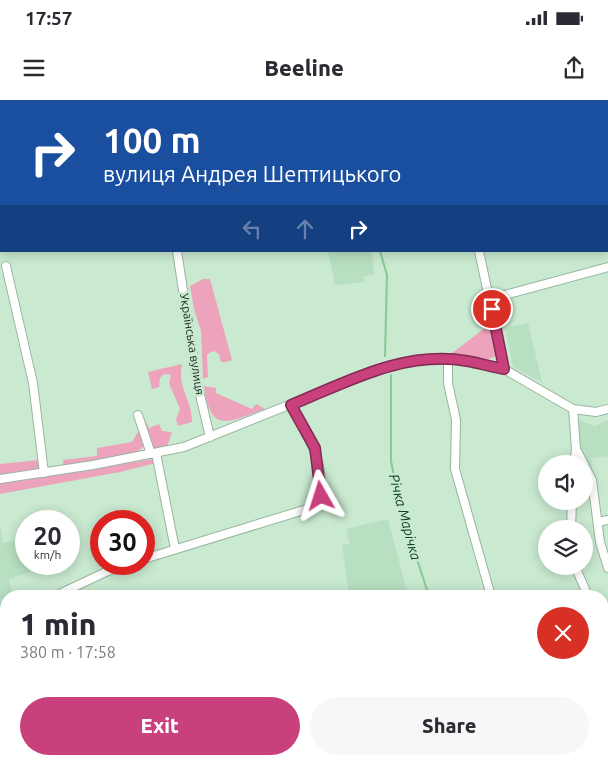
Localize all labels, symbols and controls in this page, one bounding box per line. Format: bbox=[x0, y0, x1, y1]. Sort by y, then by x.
text: 17:57 bbox=[25, 7, 73, 29]
icon: menu bbox=[20, 54, 48, 82]
icon: share bbox=[560, 54, 588, 82]
text: Beeline bbox=[264, 55, 344, 80]
icon: right bbox=[20, 120, 85, 185]
text: 100 m bbox=[103, 120, 201, 160]
text: вулиця Андрея Шептицького bbox=[103, 161, 401, 186]
icon: left bbox=[238, 215, 266, 243]
icon: ahead bbox=[291, 215, 319, 243]
icon: right bbox=[344, 215, 372, 243]
pin bbox=[471, 288, 513, 330]
street label: Українська вулиця bbox=[178, 292, 207, 396]
icon: arrive bbox=[478, 295, 506, 323]
map controls bbox=[538, 455, 593, 575]
button: sound bbox=[538, 455, 593, 510]
position arrow bbox=[294, 469, 346, 521]
water label: Річка Марічка bbox=[386, 472, 424, 562]
speed limit sign: 30 bbox=[90, 510, 155, 575]
button: layers bbox=[538, 520, 593, 575]
text: 20 bbox=[33, 522, 62, 550]
text: km/h bbox=[34, 548, 61, 561]
text: 1 min bbox=[20, 607, 96, 641]
button: close bbox=[537, 607, 589, 659]
text: 380 m · 17:58 bbox=[20, 643, 116, 661]
button: Exit bbox=[20, 697, 300, 755]
button: Share bbox=[310, 697, 589, 755]

